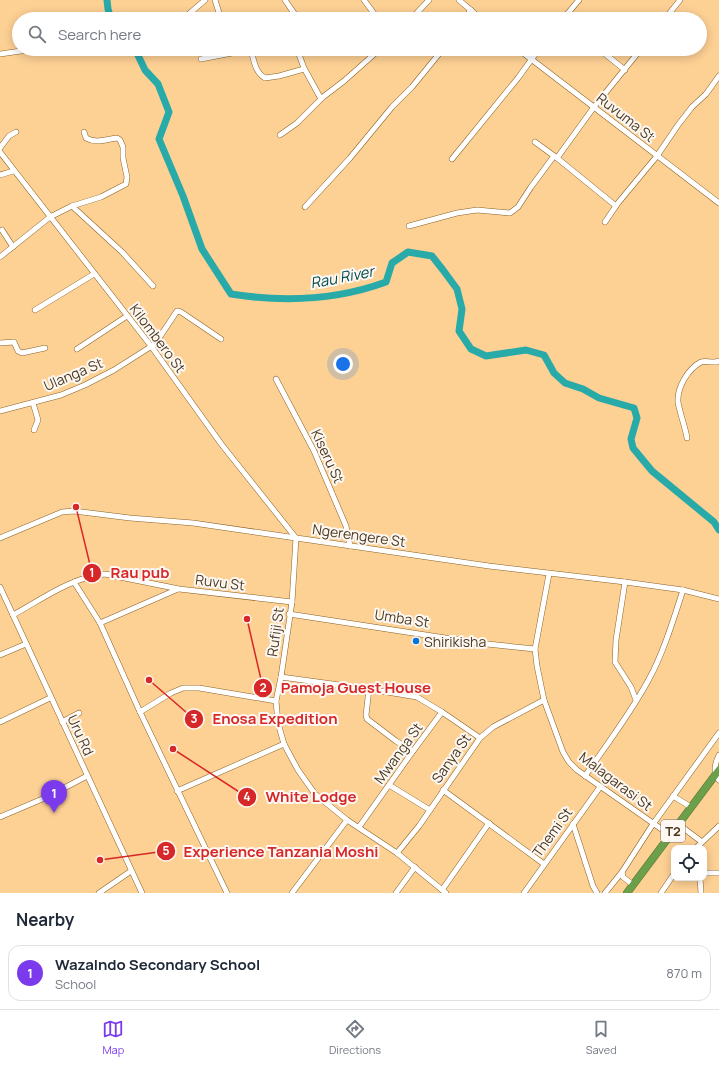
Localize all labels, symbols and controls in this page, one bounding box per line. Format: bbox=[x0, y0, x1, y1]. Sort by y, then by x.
search box bbox=[12, 12, 707, 56]
icon: search bbox=[26, 23, 48, 45]
text: Search here bbox=[58, 24, 141, 45]
street label: Ruvuma St bbox=[593, 88, 659, 146]
water label: Rau River bbox=[309, 260, 378, 293]
street label: Kilombero St bbox=[126, 300, 190, 377]
street label: Ulanga St bbox=[41, 353, 106, 395]
your location bbox=[333, 354, 353, 374]
street label: Kiseru St bbox=[307, 426, 349, 486]
street label: Ngerengere St bbox=[311, 519, 407, 551]
callout: Rau pub bbox=[82, 559, 177, 586]
text: Rau pub bbox=[111, 562, 169, 583]
text: 1 bbox=[89, 564, 95, 581]
street label: Ruvu St bbox=[194, 570, 246, 594]
street label: Umba St bbox=[373, 604, 431, 632]
street label: Rufiji St bbox=[262, 606, 288, 658]
place label: Shirikisha bbox=[424, 632, 486, 651]
marker: Shirikisha bbox=[411, 636, 421, 646]
callout: Pamoja Guest House bbox=[253, 675, 439, 702]
text: Pamoja Guest House bbox=[281, 677, 431, 698]
text: 2 bbox=[259, 679, 267, 696]
callout: Enosa Expedition bbox=[184, 705, 345, 732]
text: Enosa Expedition bbox=[212, 708, 338, 729]
text: 3 bbox=[191, 710, 198, 727]
street label: Uru Rd bbox=[63, 711, 99, 759]
street label: Mwanga St bbox=[369, 718, 427, 787]
street label: Sanya St bbox=[427, 729, 475, 787]
street label: Malagarasi St bbox=[576, 747, 657, 815]
pin: 1 bbox=[41, 780, 67, 813]
callout: White Lodge bbox=[237, 783, 364, 810]
text: White Lodge bbox=[265, 786, 357, 807]
text: 4 bbox=[243, 788, 251, 805]
street label: Themi St bbox=[528, 803, 577, 861]
road number: T2 bbox=[661, 820, 685, 842]
callout: Experience Tanzania Moshi bbox=[156, 838, 387, 865]
text: Experience Tanzania Moshi bbox=[183, 841, 379, 862]
text: 5 bbox=[162, 842, 170, 859]
map controls bbox=[671, 845, 707, 881]
button: locate bbox=[671, 845, 707, 881]
text: Nearby bbox=[16, 908, 74, 931]
text: Wazalndo Secondary School bbox=[55, 954, 260, 975]
text: 1 bbox=[27, 964, 33, 982]
text: 870 m bbox=[666, 964, 702, 982]
text: School bbox=[55, 975, 96, 993]
tab: Map bbox=[102, 1018, 124, 1057]
tab: Directions bbox=[329, 1018, 381, 1057]
tab: Saved bbox=[586, 1018, 617, 1057]

